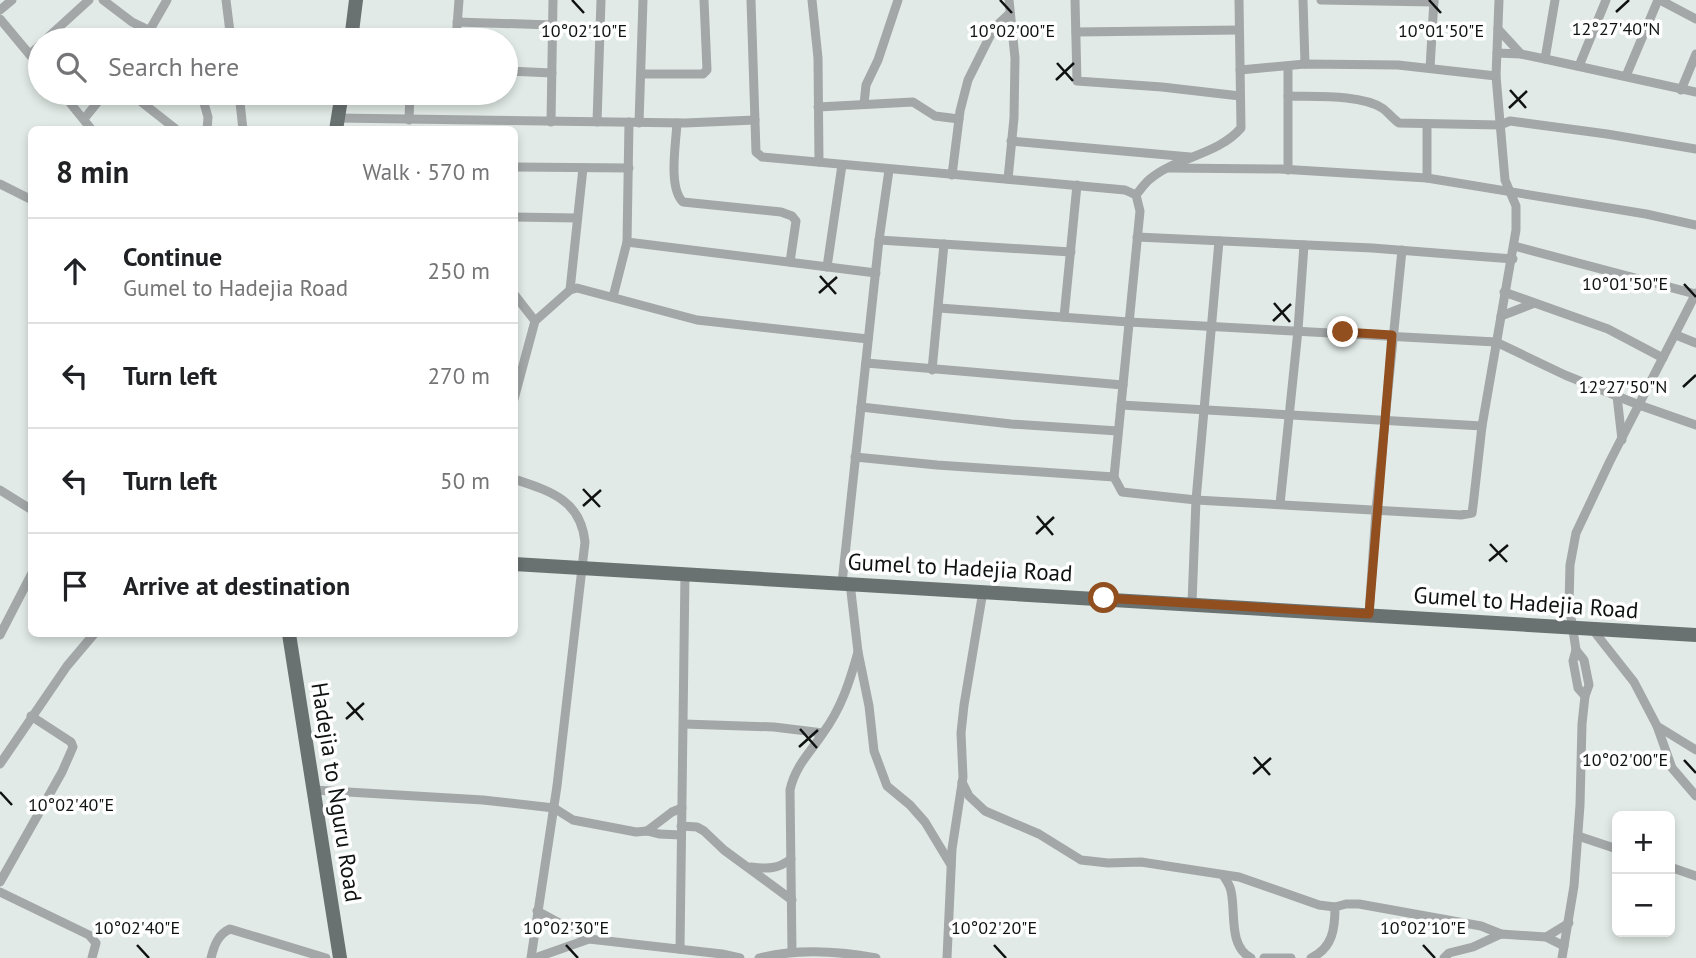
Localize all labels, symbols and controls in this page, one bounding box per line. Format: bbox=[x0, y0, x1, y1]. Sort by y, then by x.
text: 12°27'40"N bbox=[1572, 17, 1660, 40]
text: 10°02'10"E bbox=[541, 19, 627, 42]
text: 10°02'00"E bbox=[969, 19, 1055, 42]
text: 10°01'50"E bbox=[1398, 19, 1484, 42]
search box bbox=[28, 28, 518, 105]
icon: search bbox=[52, 48, 90, 86]
text: Search here bbox=[108, 50, 239, 83]
text: 8 min bbox=[56, 152, 129, 191]
text: Walk · 570 m bbox=[363, 157, 490, 186]
text: Continue bbox=[123, 240, 222, 273]
icon: ahead bbox=[56, 252, 94, 290]
text: 250 m bbox=[428, 256, 490, 285]
text: 10°01'50"E bbox=[1582, 272, 1668, 295]
text: Gumel to Hadejia Road bbox=[123, 273, 348, 302]
route end bbox=[1327, 316, 1358, 347]
icon: left bbox=[56, 357, 94, 395]
text: Turn left bbox=[123, 359, 217, 392]
text: 270 m bbox=[428, 361, 490, 390]
text: 12°27'50"N bbox=[1579, 375, 1667, 398]
icon: left bbox=[56, 462, 94, 500]
text: Turn left bbox=[123, 464, 217, 497]
text: 50 m bbox=[440, 466, 490, 495]
street label: Gumel to Hadejia Road bbox=[847, 547, 1073, 587]
icon: arrive bbox=[56, 567, 94, 605]
text: Arrive at destination bbox=[123, 569, 350, 602]
street label: Gumel to Hadejia Road bbox=[1413, 580, 1639, 624]
route start bbox=[1088, 582, 1119, 613]
street label: Hadejia to Nguru Road bbox=[305, 680, 369, 904]
text: 10°02'00"E bbox=[1582, 748, 1668, 771]
text: 10°02'40"E bbox=[28, 793, 114, 816]
map controls bbox=[1612, 811, 1675, 937]
button: + bbox=[1612, 811, 1675, 874]
button: − bbox=[1612, 874, 1675, 937]
text: 10°02'40"E bbox=[94, 916, 180, 939]
text: 10°02'30"E bbox=[523, 916, 609, 939]
text: 10°02'20"E bbox=[951, 916, 1037, 939]
text: 10°02'10"E bbox=[1380, 916, 1466, 939]

